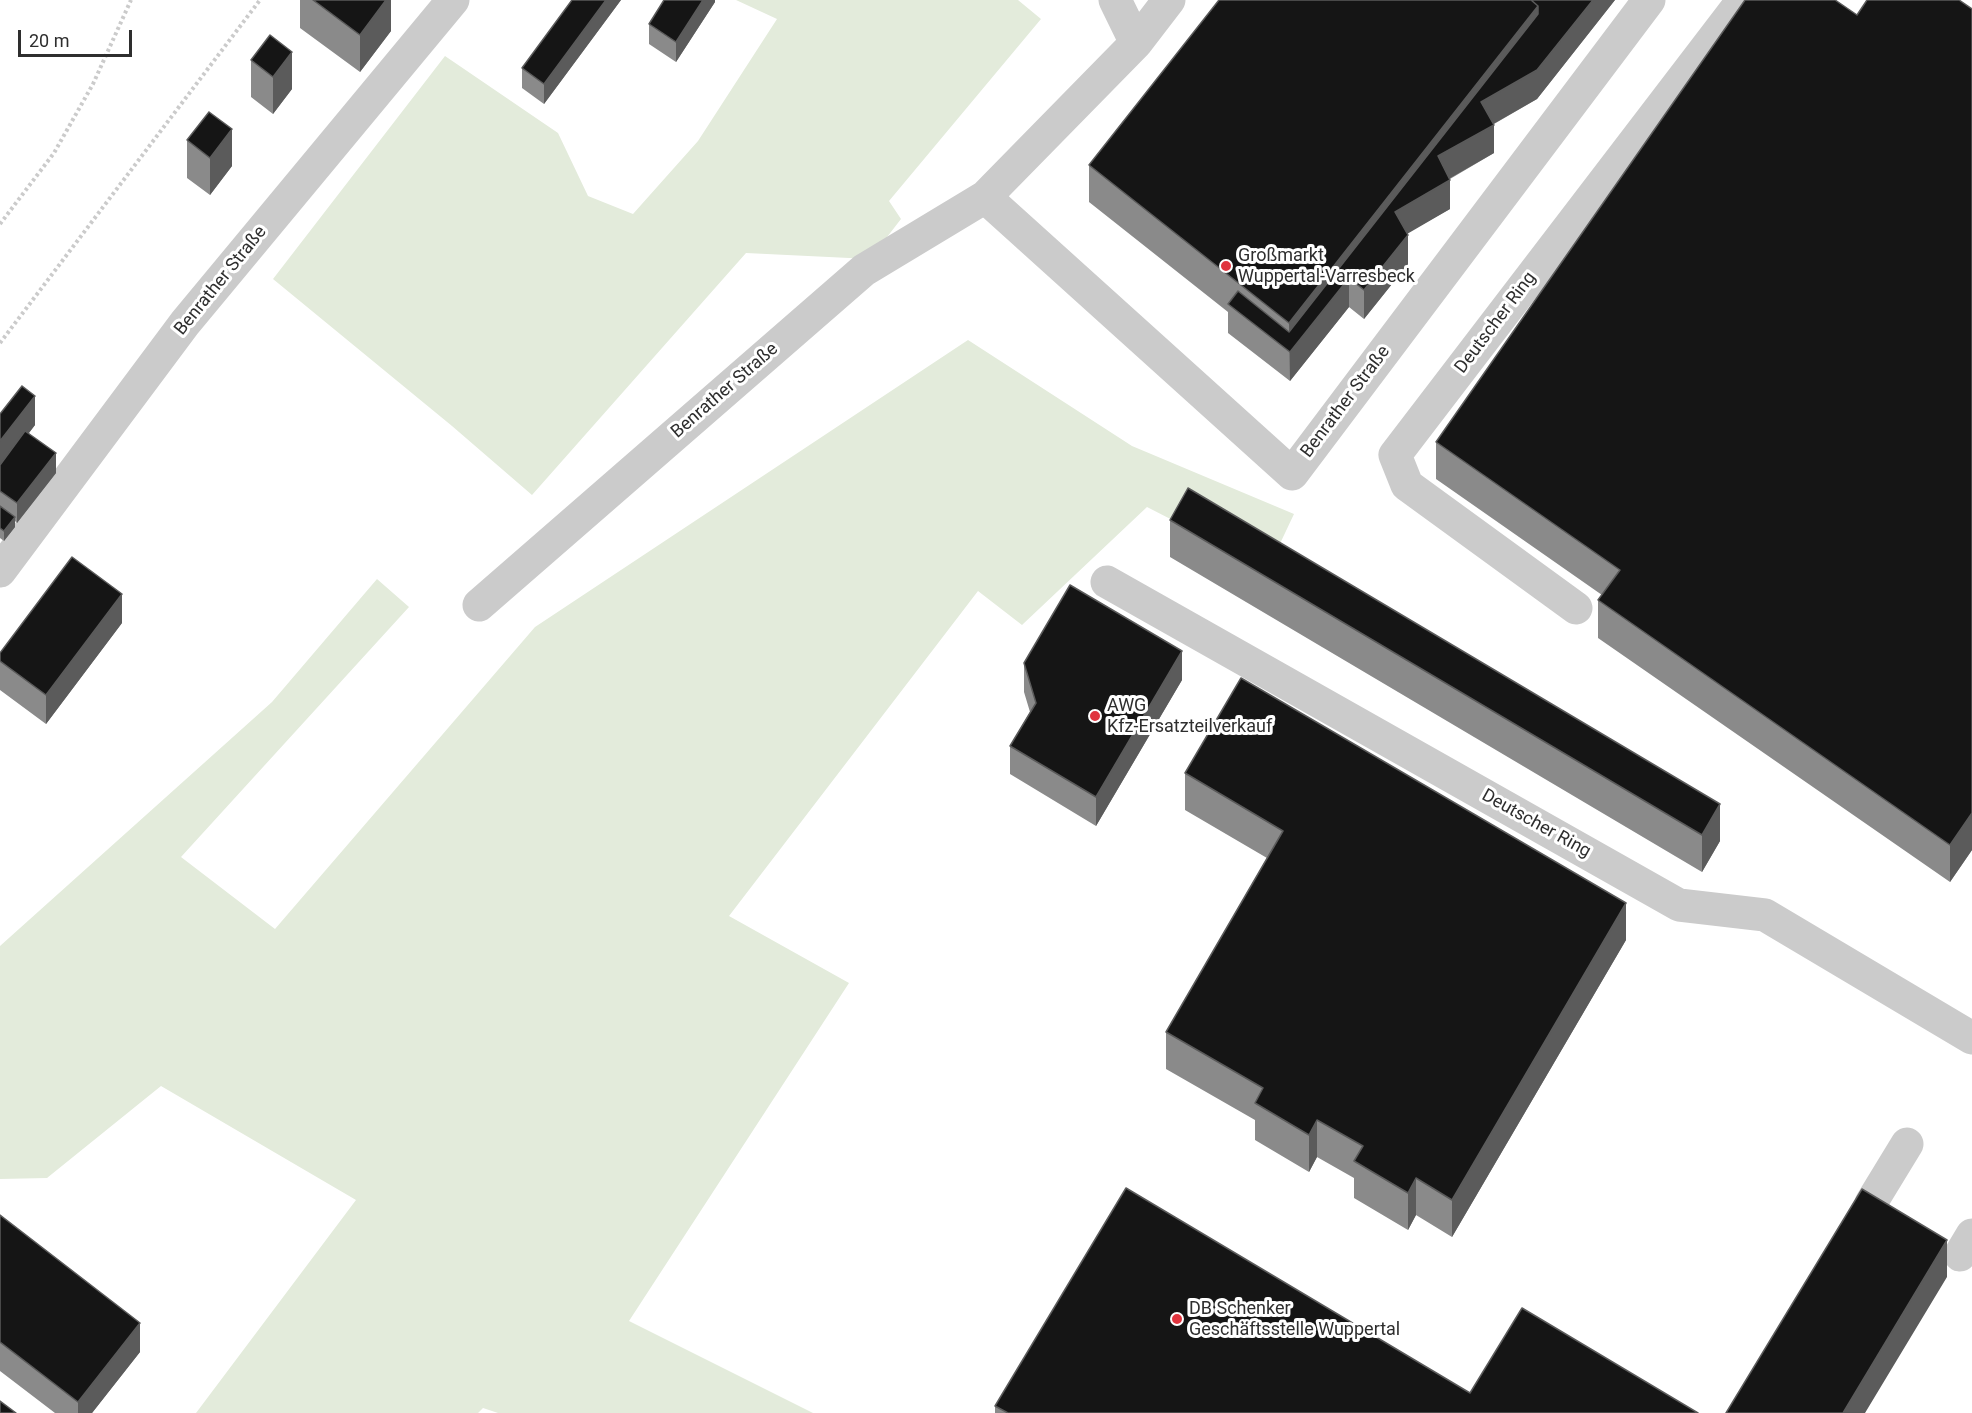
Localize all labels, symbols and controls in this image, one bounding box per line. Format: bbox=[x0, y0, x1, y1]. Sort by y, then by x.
scale bar bbox=[21, 18, 135, 56]
text: 20 m bbox=[29, 30, 69, 51]
street label: Benrather Straße bbox=[170, 222, 272, 340]
place label: Großmarkt Wuppertal-Varresbeck bbox=[1238, 245, 1415, 288]
marker: Großmarkt Wuppertal-Varresbeck bbox=[1219, 259, 1233, 273]
street label: Deutscher Ring bbox=[1451, 268, 1541, 378]
street label: Benrather Straße bbox=[667, 339, 783, 443]
street label: Benrather Straße bbox=[1297, 342, 1395, 462]
place label: AWG Kfz-Ersatzteilverkauf bbox=[1107, 695, 1272, 738]
marker: AWG Kfz-Ersatzteilverkauf bbox=[1088, 709, 1102, 723]
street label: Deutscher Ring bbox=[1478, 785, 1594, 863]
place label: DB Schenker Geschäftsstelle Wuppertal bbox=[1189, 1298, 1400, 1340]
marker: DB Schenker Geschäftsstelle Wuppertal bbox=[1170, 1312, 1184, 1326]

